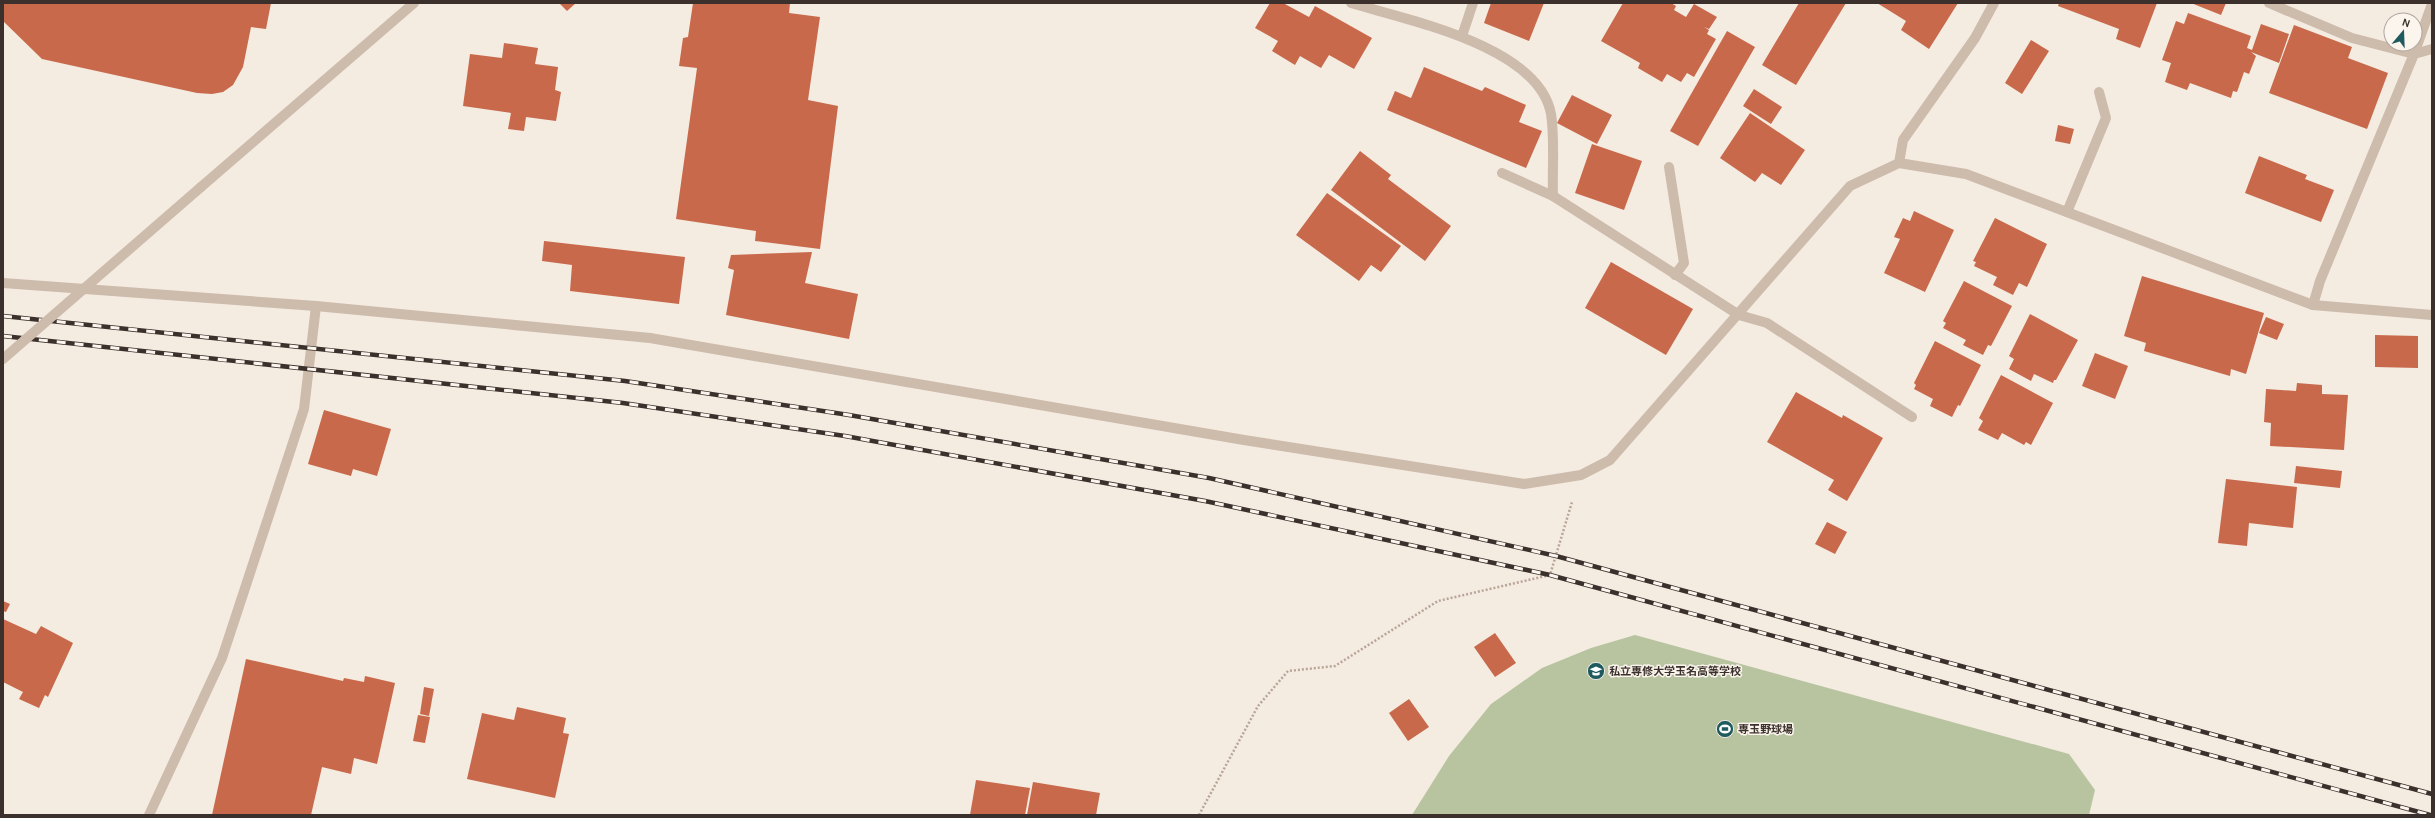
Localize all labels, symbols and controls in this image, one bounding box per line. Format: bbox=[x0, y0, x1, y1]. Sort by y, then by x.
north arrow bbox=[2383, 12, 2423, 52]
text: N bbox=[2400, 16, 2412, 30]
school or university icon: 私立専修大学玉名高等学校 bbox=[1586, 661, 1606, 681]
place label: 私立専修大学玉名高等学校 bbox=[1609, 665, 1741, 678]
sports icon: 専玉野球場 bbox=[1715, 719, 1735, 739]
place label: 専玉野球場 bbox=[1738, 723, 1793, 736]

